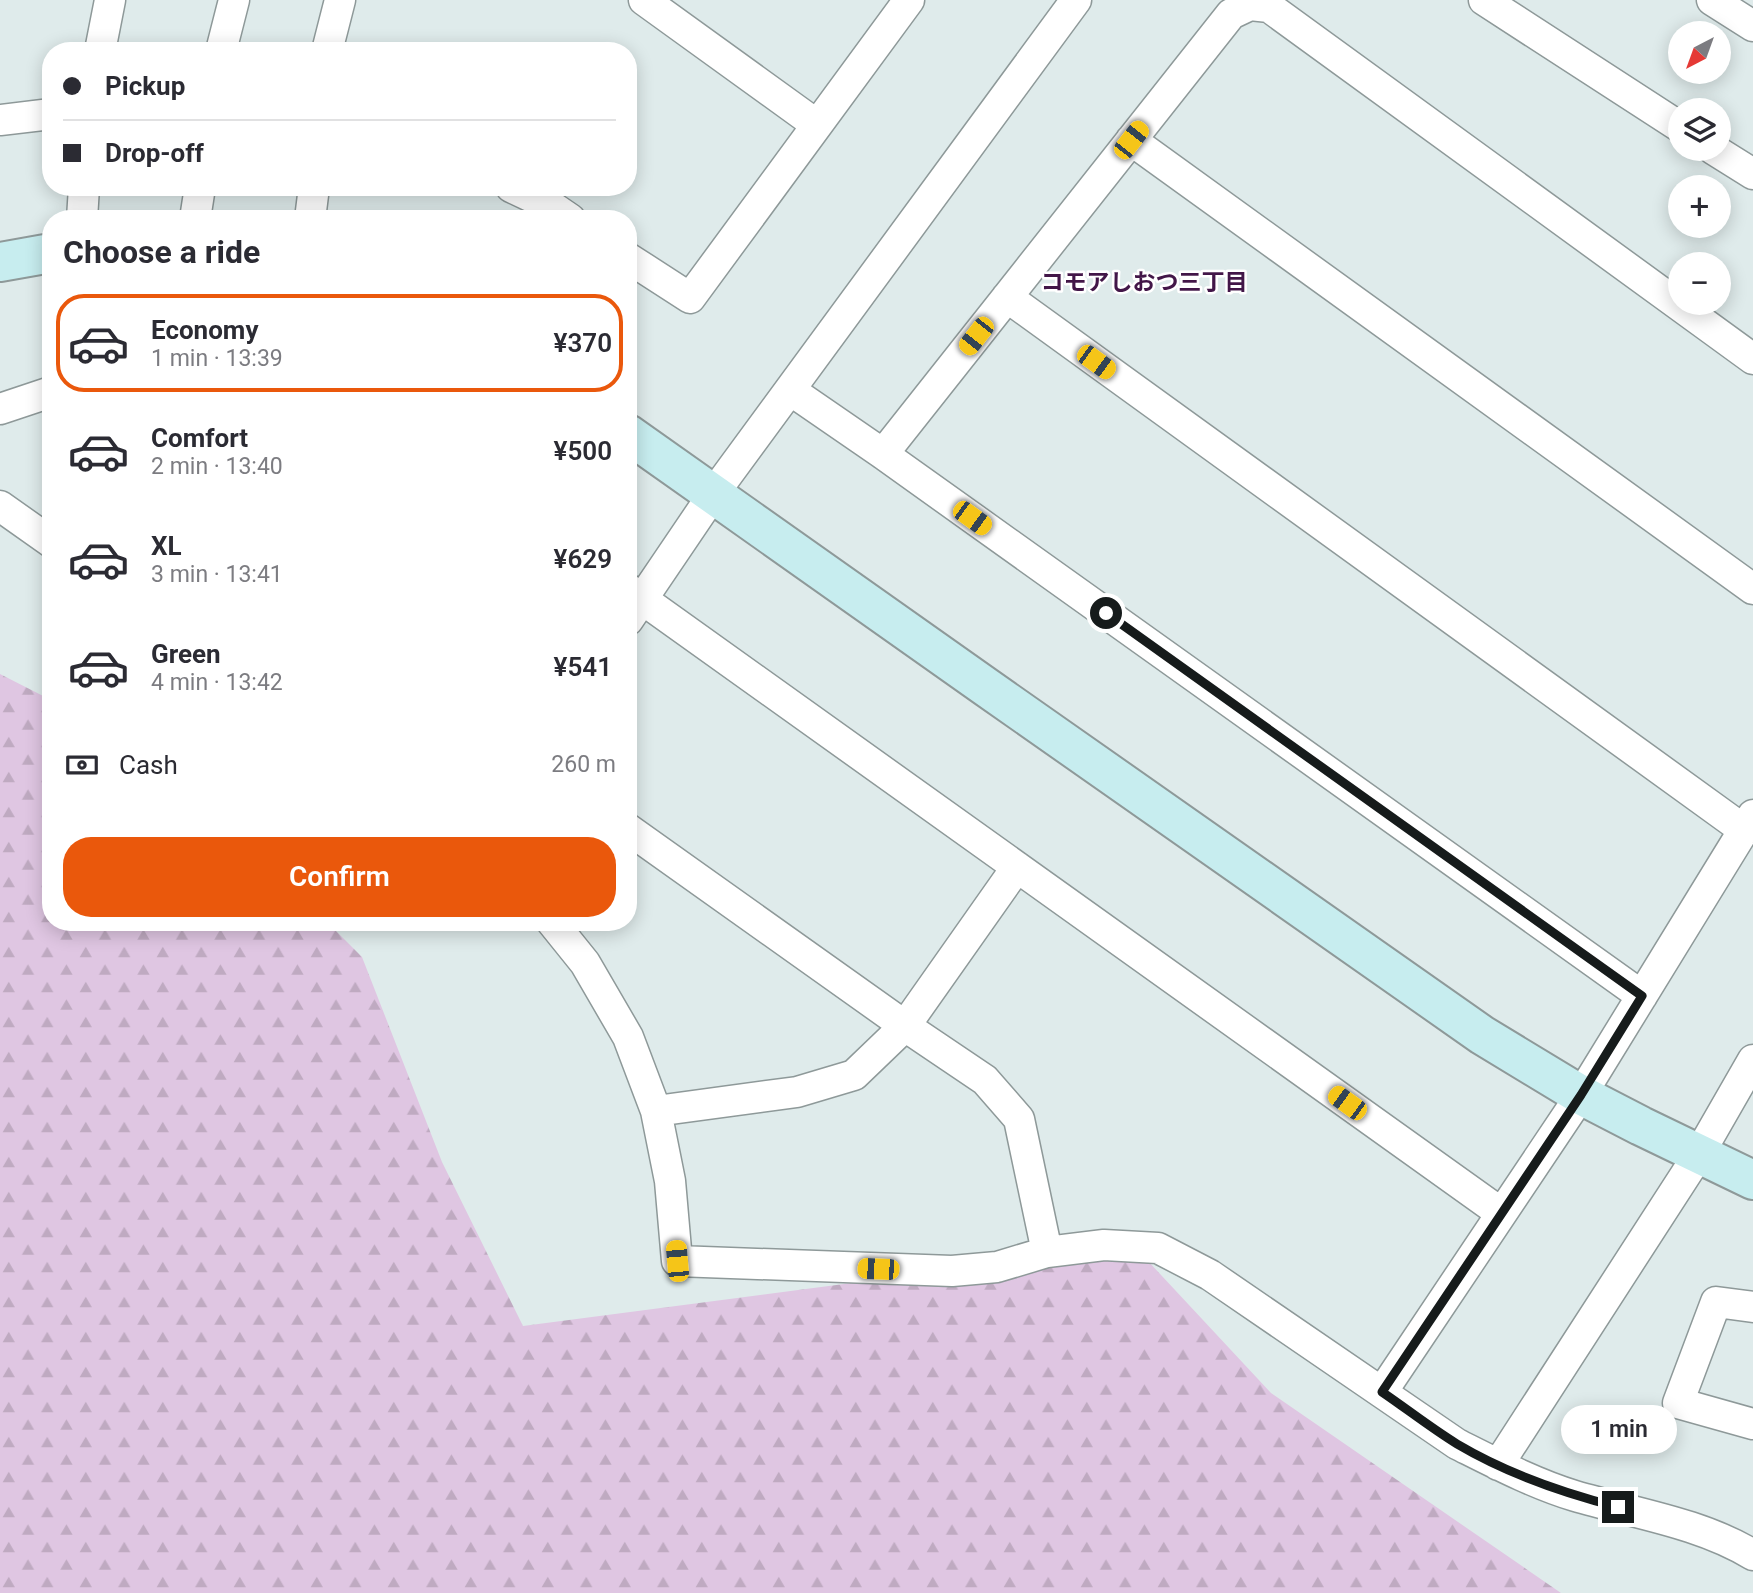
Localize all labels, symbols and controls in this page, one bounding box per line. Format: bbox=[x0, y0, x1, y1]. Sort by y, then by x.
north arrow bbox=[1668, 21, 1731, 84]
map controls bbox=[1668, 21, 1731, 315]
text: Pickup bbox=[105, 71, 185, 101]
button: layers bbox=[1668, 98, 1731, 161]
car bbox=[1110, 117, 1153, 163]
text: Drop-off bbox=[105, 138, 204, 168]
button: + bbox=[1668, 175, 1731, 238]
text: Choose a ride bbox=[63, 233, 260, 271]
button: − bbox=[1668, 252, 1731, 315]
district label: コモアしおつ三丁目 bbox=[1041, 269, 1248, 296]
icon: car bbox=[67, 312, 130, 375]
car bbox=[955, 313, 998, 359]
text: Economy bbox=[151, 315, 258, 345]
text: ¥370 bbox=[554, 328, 612, 358]
car bbox=[1073, 341, 1120, 383]
text: 1 min · 13:39 bbox=[151, 345, 283, 372]
icon: car bbox=[67, 420, 130, 483]
text: Comfort bbox=[151, 423, 248, 453]
text: ¥500 bbox=[554, 436, 612, 466]
text: 2 min · 13:40 bbox=[151, 453, 283, 480]
car bbox=[949, 497, 996, 539]
icon: car bbox=[67, 528, 130, 591]
text: XL bbox=[151, 531, 182, 561]
text: ¥629 bbox=[554, 544, 612, 574]
text: 3 min · 13:41 bbox=[151, 561, 283, 588]
route start bbox=[1090, 597, 1122, 629]
icon: car bbox=[67, 636, 130, 699]
text: Green bbox=[151, 639, 221, 669]
text: ¥541 bbox=[554, 652, 612, 682]
text: 4 min · 13:42 bbox=[151, 669, 283, 696]
icon: cash bbox=[63, 746, 101, 784]
text: Cash bbox=[119, 750, 178, 780]
text: 260 m bbox=[551, 751, 616, 778]
button: Confirm bbox=[63, 837, 616, 917]
car bbox=[1324, 1082, 1371, 1124]
car bbox=[665, 1239, 690, 1283]
car bbox=[857, 1258, 900, 1280]
callout: 1 min bbox=[1560, 1406, 1676, 1454]
text: 1 min bbox=[1590, 1416, 1648, 1443]
route end bbox=[1602, 1491, 1634, 1523]

